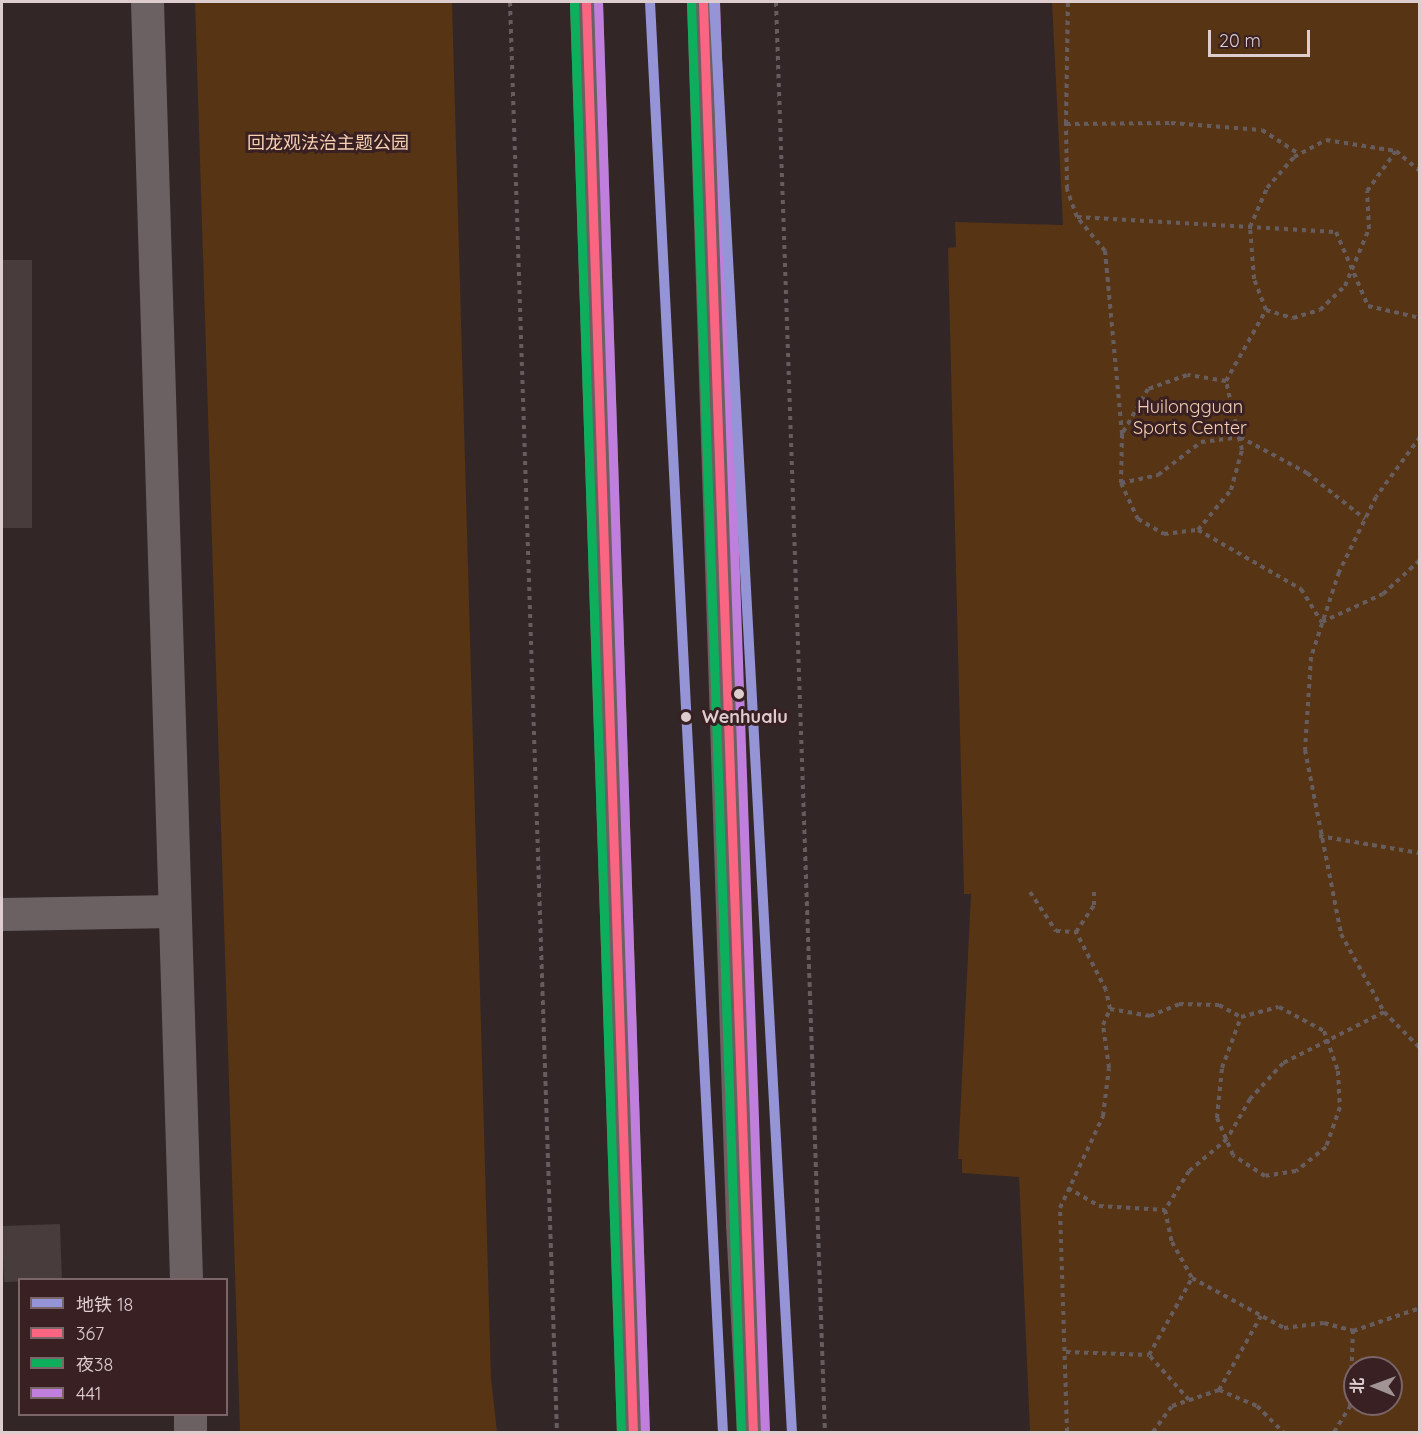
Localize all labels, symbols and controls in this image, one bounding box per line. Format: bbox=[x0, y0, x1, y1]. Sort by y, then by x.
scale bar bbox=[1211, 18, 1313, 56]
text: 20 m bbox=[1219, 29, 1261, 52]
park label: 回龙观法治主题公园 bbox=[247, 132, 409, 154]
park label: Huilongguan Sports Center bbox=[1133, 397, 1247, 440]
unlabelled marker bbox=[733, 688, 745, 700]
marker: Wenhualu bbox=[675, 706, 697, 728]
place label: Wenhualu bbox=[702, 706, 788, 728]
legend bbox=[18, 1278, 228, 1416]
text: 地铁 18 bbox=[76, 1293, 133, 1316]
text: 367 bbox=[76, 1322, 104, 1345]
text: 夜38 bbox=[76, 1353, 113, 1376]
north arrow bbox=[1343, 1356, 1403, 1416]
text: 北 bbox=[1347, 1378, 1367, 1394]
text: 441 bbox=[76, 1382, 102, 1405]

